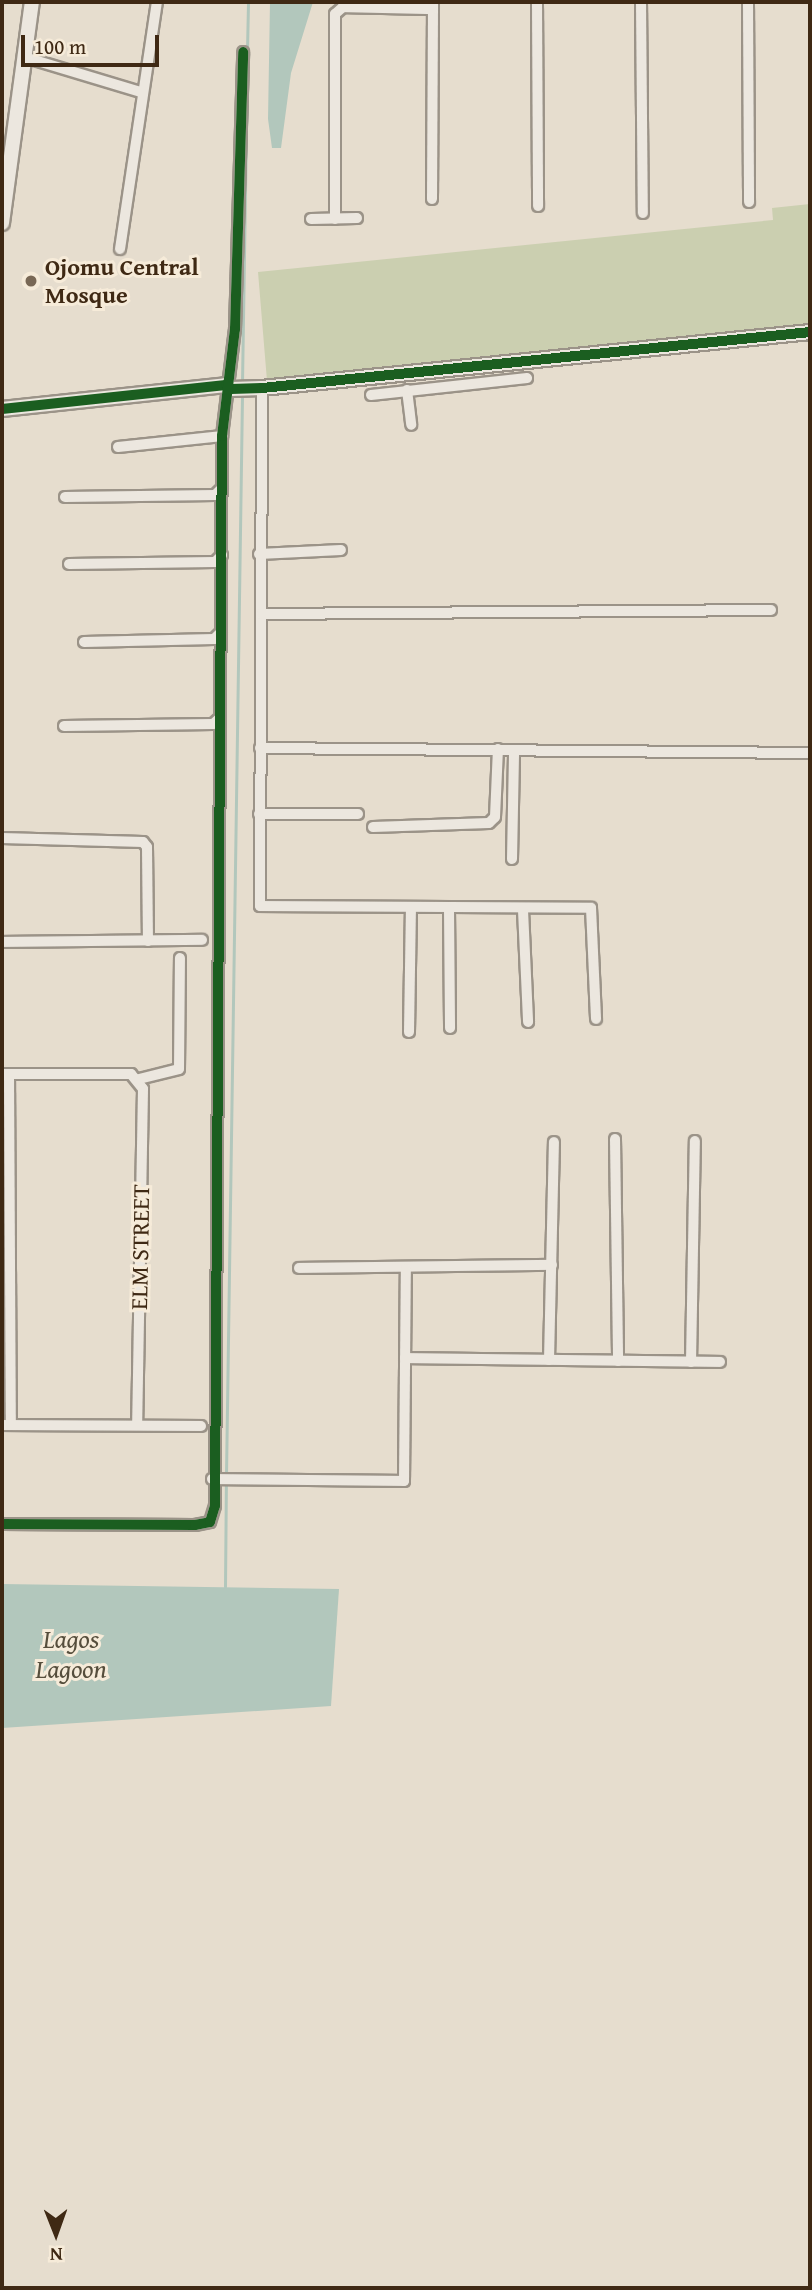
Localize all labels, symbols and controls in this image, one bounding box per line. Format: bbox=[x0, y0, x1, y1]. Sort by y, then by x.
scale bar bbox=[24, 21, 163, 65]
text: 100 m bbox=[34, 31, 86, 62]
place label: Ojomu Central Mosque bbox=[45, 253, 199, 309]
marker: Ojomu Central Mosque bbox=[23, 273, 39, 289]
street label: ELM STREET bbox=[125, 1184, 155, 1310]
water label: Lagos Lagoon bbox=[35, 1623, 107, 1684]
north arrow bbox=[21, 2199, 91, 2269]
text: N bbox=[50, 2241, 63, 2269]

